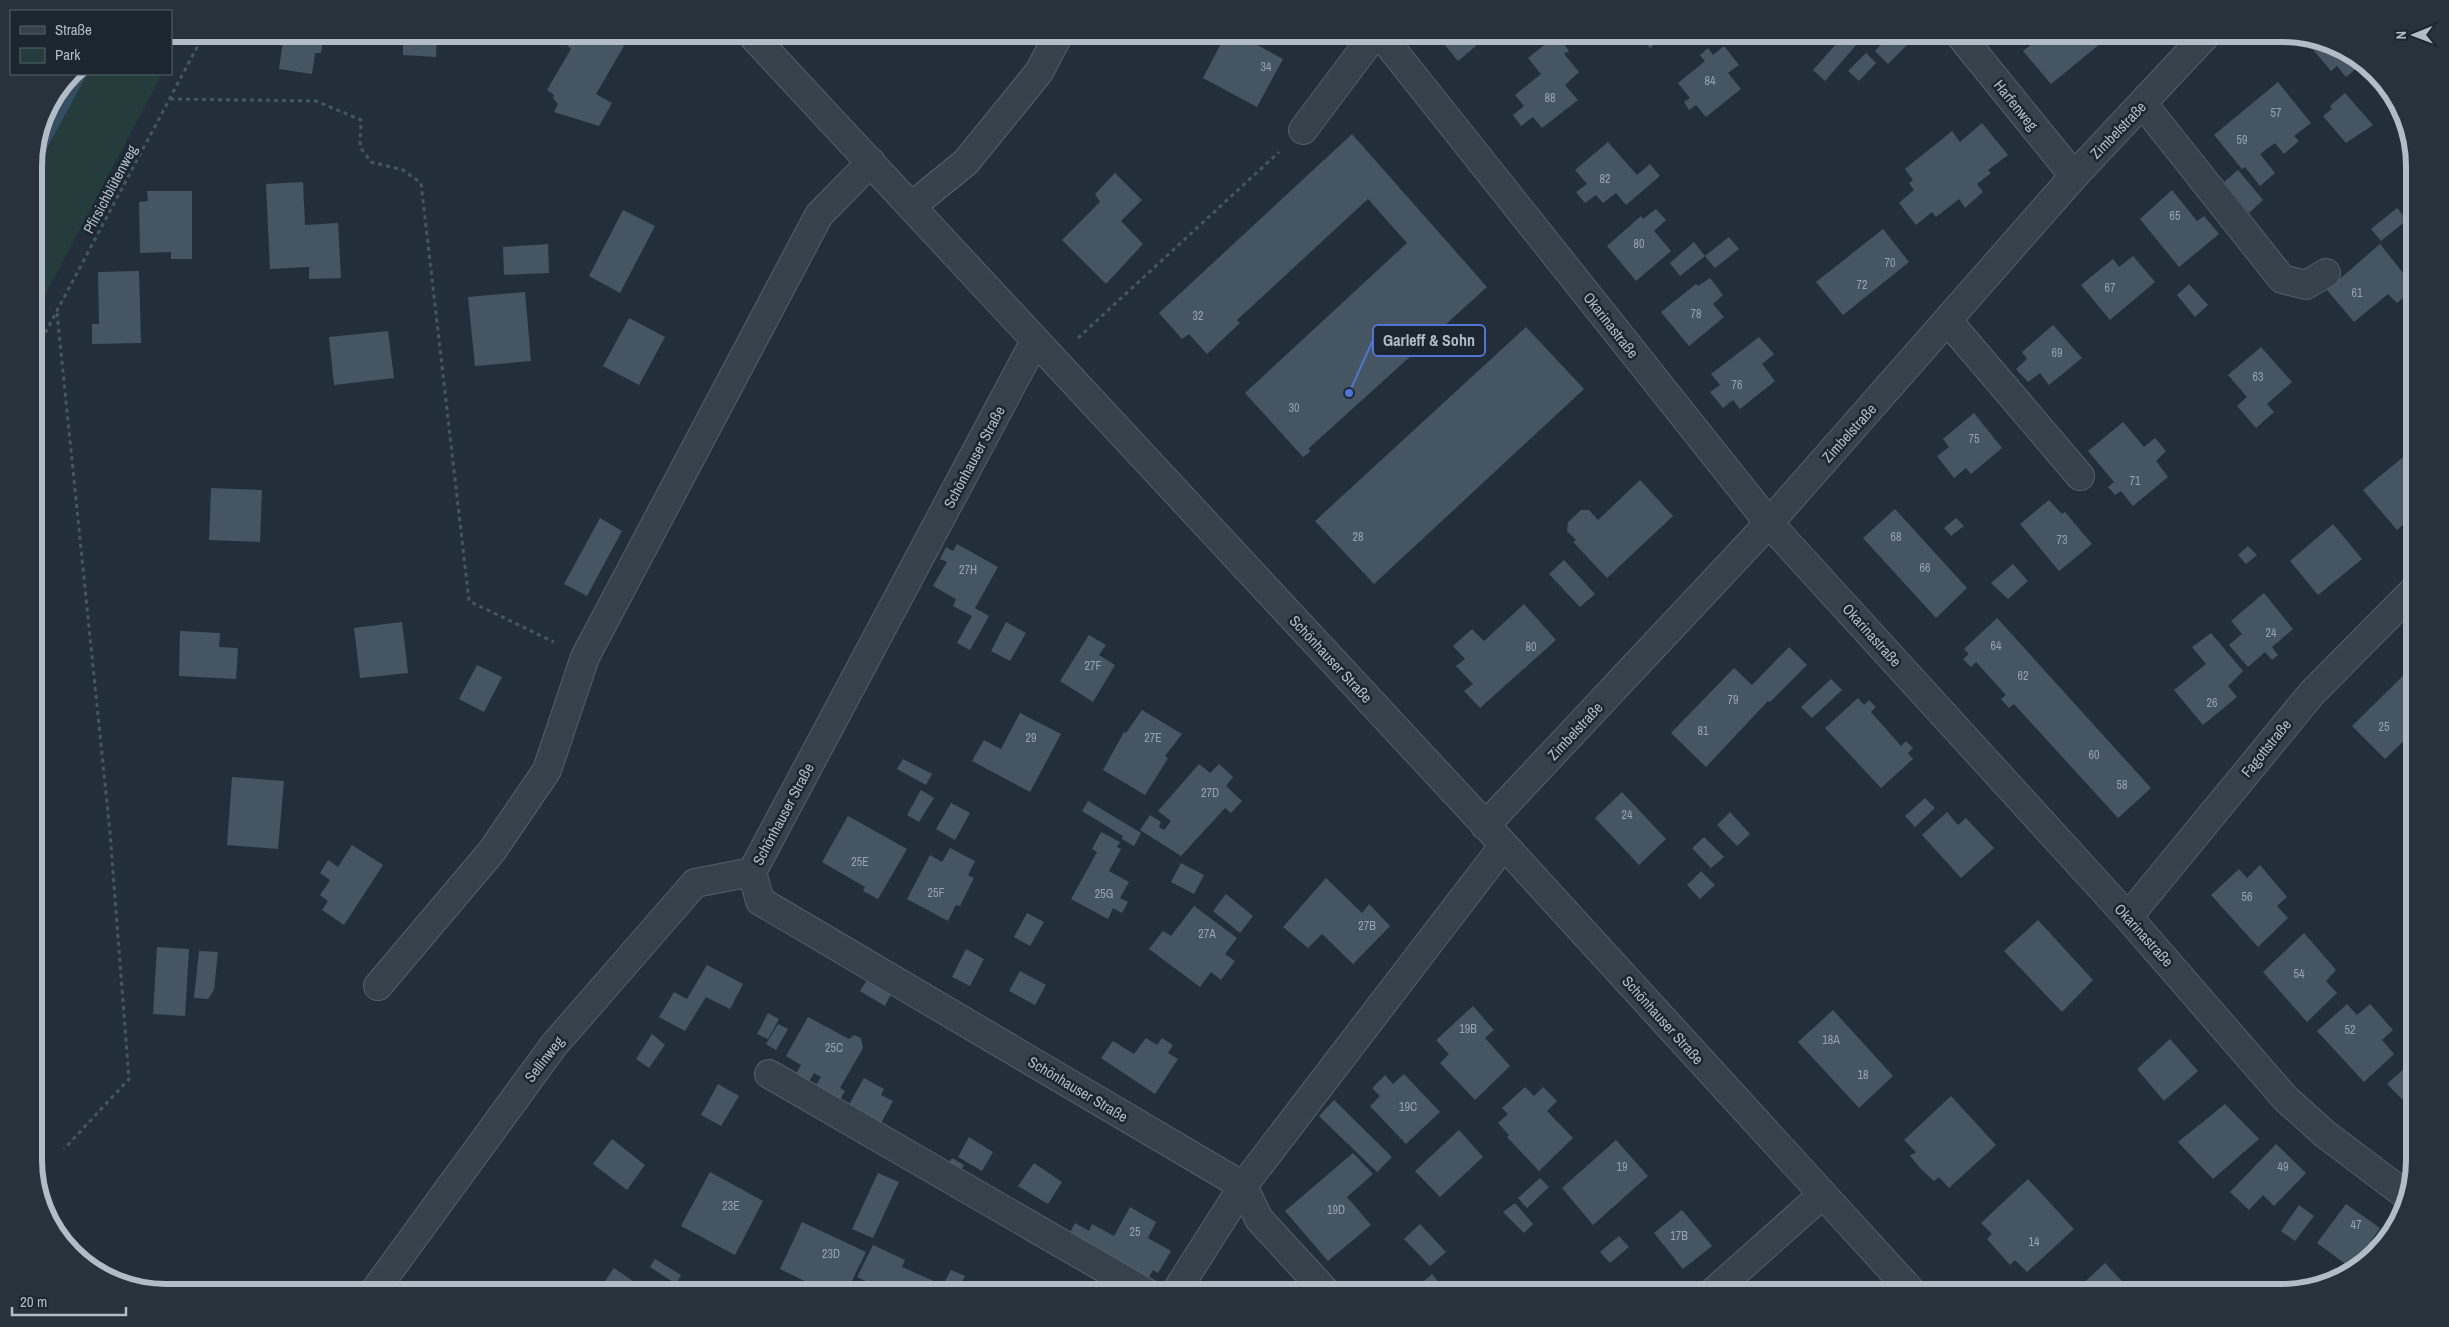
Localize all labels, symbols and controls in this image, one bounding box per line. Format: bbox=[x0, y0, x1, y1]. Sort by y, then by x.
legend bbox=[10, 10, 172, 75]
north arrow bbox=[2389, 10, 2439, 60]
text: Straße bbox=[55, 19, 92, 40]
text: N bbox=[2392, 31, 2410, 40]
text: Park bbox=[55, 44, 81, 65]
house number: 34 bbox=[1261, 59, 1272, 75]
house number: 84 bbox=[1705, 73, 1716, 89]
street label: Harfenweg bbox=[1989, 75, 2043, 135]
house number: 88 bbox=[1545, 90, 1555, 106]
street label: Zimbelstraße bbox=[2085, 97, 2151, 163]
house number: 57 bbox=[2271, 105, 2282, 121]
house number: 59 bbox=[2237, 132, 2247, 148]
street label: Pfirsichblütenweg bbox=[78, 141, 142, 237]
house number: 82 bbox=[1600, 171, 1610, 187]
house number: 65 bbox=[2170, 208, 2181, 224]
house number: 80 bbox=[1634, 236, 1644, 252]
house number: 70 bbox=[1885, 255, 1895, 271]
house number: 72 bbox=[1857, 277, 1867, 293]
house number: 67 bbox=[2105, 280, 2116, 296]
house number: 61 bbox=[2352, 285, 2363, 301]
street label: Okarinastraße bbox=[1579, 288, 1644, 363]
house number: 78 bbox=[1691, 306, 1701, 322]
house number: 32 bbox=[1193, 308, 1203, 324]
callout: Garleff & Sohn bbox=[1373, 325, 1485, 356]
text: Garleff & Sohn bbox=[1383, 329, 1475, 351]
house number: 69 bbox=[2052, 345, 2062, 361]
house number: 63 bbox=[2253, 369, 2263, 385]
house number: 76 bbox=[1732, 377, 1742, 393]
street label: Zimbelstraße bbox=[1817, 399, 1881, 467]
house number: 30 bbox=[1289, 400, 1299, 416]
street label: Schönhauser Straße bbox=[938, 402, 1010, 512]
house number: 75 bbox=[1969, 431, 1980, 447]
house number: 71 bbox=[2130, 473, 2141, 489]
house number: 28 bbox=[1353, 529, 1363, 545]
house number: 68 bbox=[1891, 529, 1901, 545]
house number: 73 bbox=[2057, 532, 2067, 548]
house number: 66 bbox=[1920, 560, 1930, 576]
house number: 27H bbox=[959, 562, 977, 578]
street label: Okarinastraße bbox=[1838, 599, 1906, 671]
street label: Schönhauser Straße bbox=[1285, 611, 1377, 708]
house number: 24 bbox=[2266, 625, 2277, 641]
house number: 64 bbox=[1991, 638, 2002, 654]
house number: 80 bbox=[1526, 639, 1536, 655]
house number: 27F bbox=[1085, 658, 1101, 674]
house number: 62 bbox=[2018, 668, 2028, 684]
house number: 79 bbox=[1728, 692, 1738, 708]
house number: 26 bbox=[2207, 695, 2217, 711]
street label: Zimbelstraße bbox=[1543, 697, 1607, 765]
street label: Fagottstraße bbox=[2236, 714, 2296, 781]
house number: 25 bbox=[2379, 719, 2390, 735]
house number: 81 bbox=[1698, 723, 1709, 739]
house number: 29 bbox=[1026, 730, 1036, 746]
house number: 27E bbox=[1144, 730, 1162, 746]
house number: 60 bbox=[2089, 747, 2099, 763]
street label: Schönhauser Straße bbox=[747, 759, 819, 869]
house number: 58 bbox=[2117, 777, 2127, 793]
house number: 27D bbox=[1201, 785, 1219, 801]
house number: 24 bbox=[1622, 807, 1633, 823]
house number: 25E bbox=[851, 854, 869, 870]
house number: 25F bbox=[928, 885, 944, 901]
house number: 25G bbox=[1095, 886, 1113, 902]
house number: 56 bbox=[2242, 889, 2252, 905]
street label: Okarinastraße bbox=[2110, 899, 2178, 971]
house number: 27B bbox=[1358, 918, 1376, 934]
house number: 27A bbox=[1198, 926, 1216, 942]
house number: 54 bbox=[2294, 966, 2305, 982]
street label: Schönhauser Straße bbox=[1617, 971, 1709, 1069]
house number: 19B bbox=[1459, 1021, 1477, 1037]
house number: 52 bbox=[2345, 1022, 2355, 1038]
street label: Sellinweg bbox=[519, 1031, 569, 1086]
house number: 18A bbox=[1822, 1032, 1840, 1048]
house number: 25C bbox=[825, 1040, 843, 1056]
street label: Schönhauser Straße bbox=[1024, 1051, 1132, 1127]
house number: 18 bbox=[1858, 1067, 1868, 1083]
house number: 19C bbox=[1399, 1099, 1417, 1115]
house number: 19 bbox=[1617, 1159, 1627, 1175]
house number: 49 bbox=[2278, 1159, 2288, 1175]
house number: 23E bbox=[722, 1198, 740, 1214]
house number: 19D bbox=[1327, 1202, 1345, 1218]
house number: 47 bbox=[2351, 1217, 2362, 1233]
house number: 25 bbox=[1130, 1224, 1141, 1240]
house number: 17B bbox=[1670, 1228, 1688, 1244]
house number: 14 bbox=[2029, 1234, 2040, 1250]
house number: 23D bbox=[822, 1246, 840, 1262]
scale bar bbox=[12, 1284, 126, 1316]
text: 20 m bbox=[20, 1291, 47, 1312]

